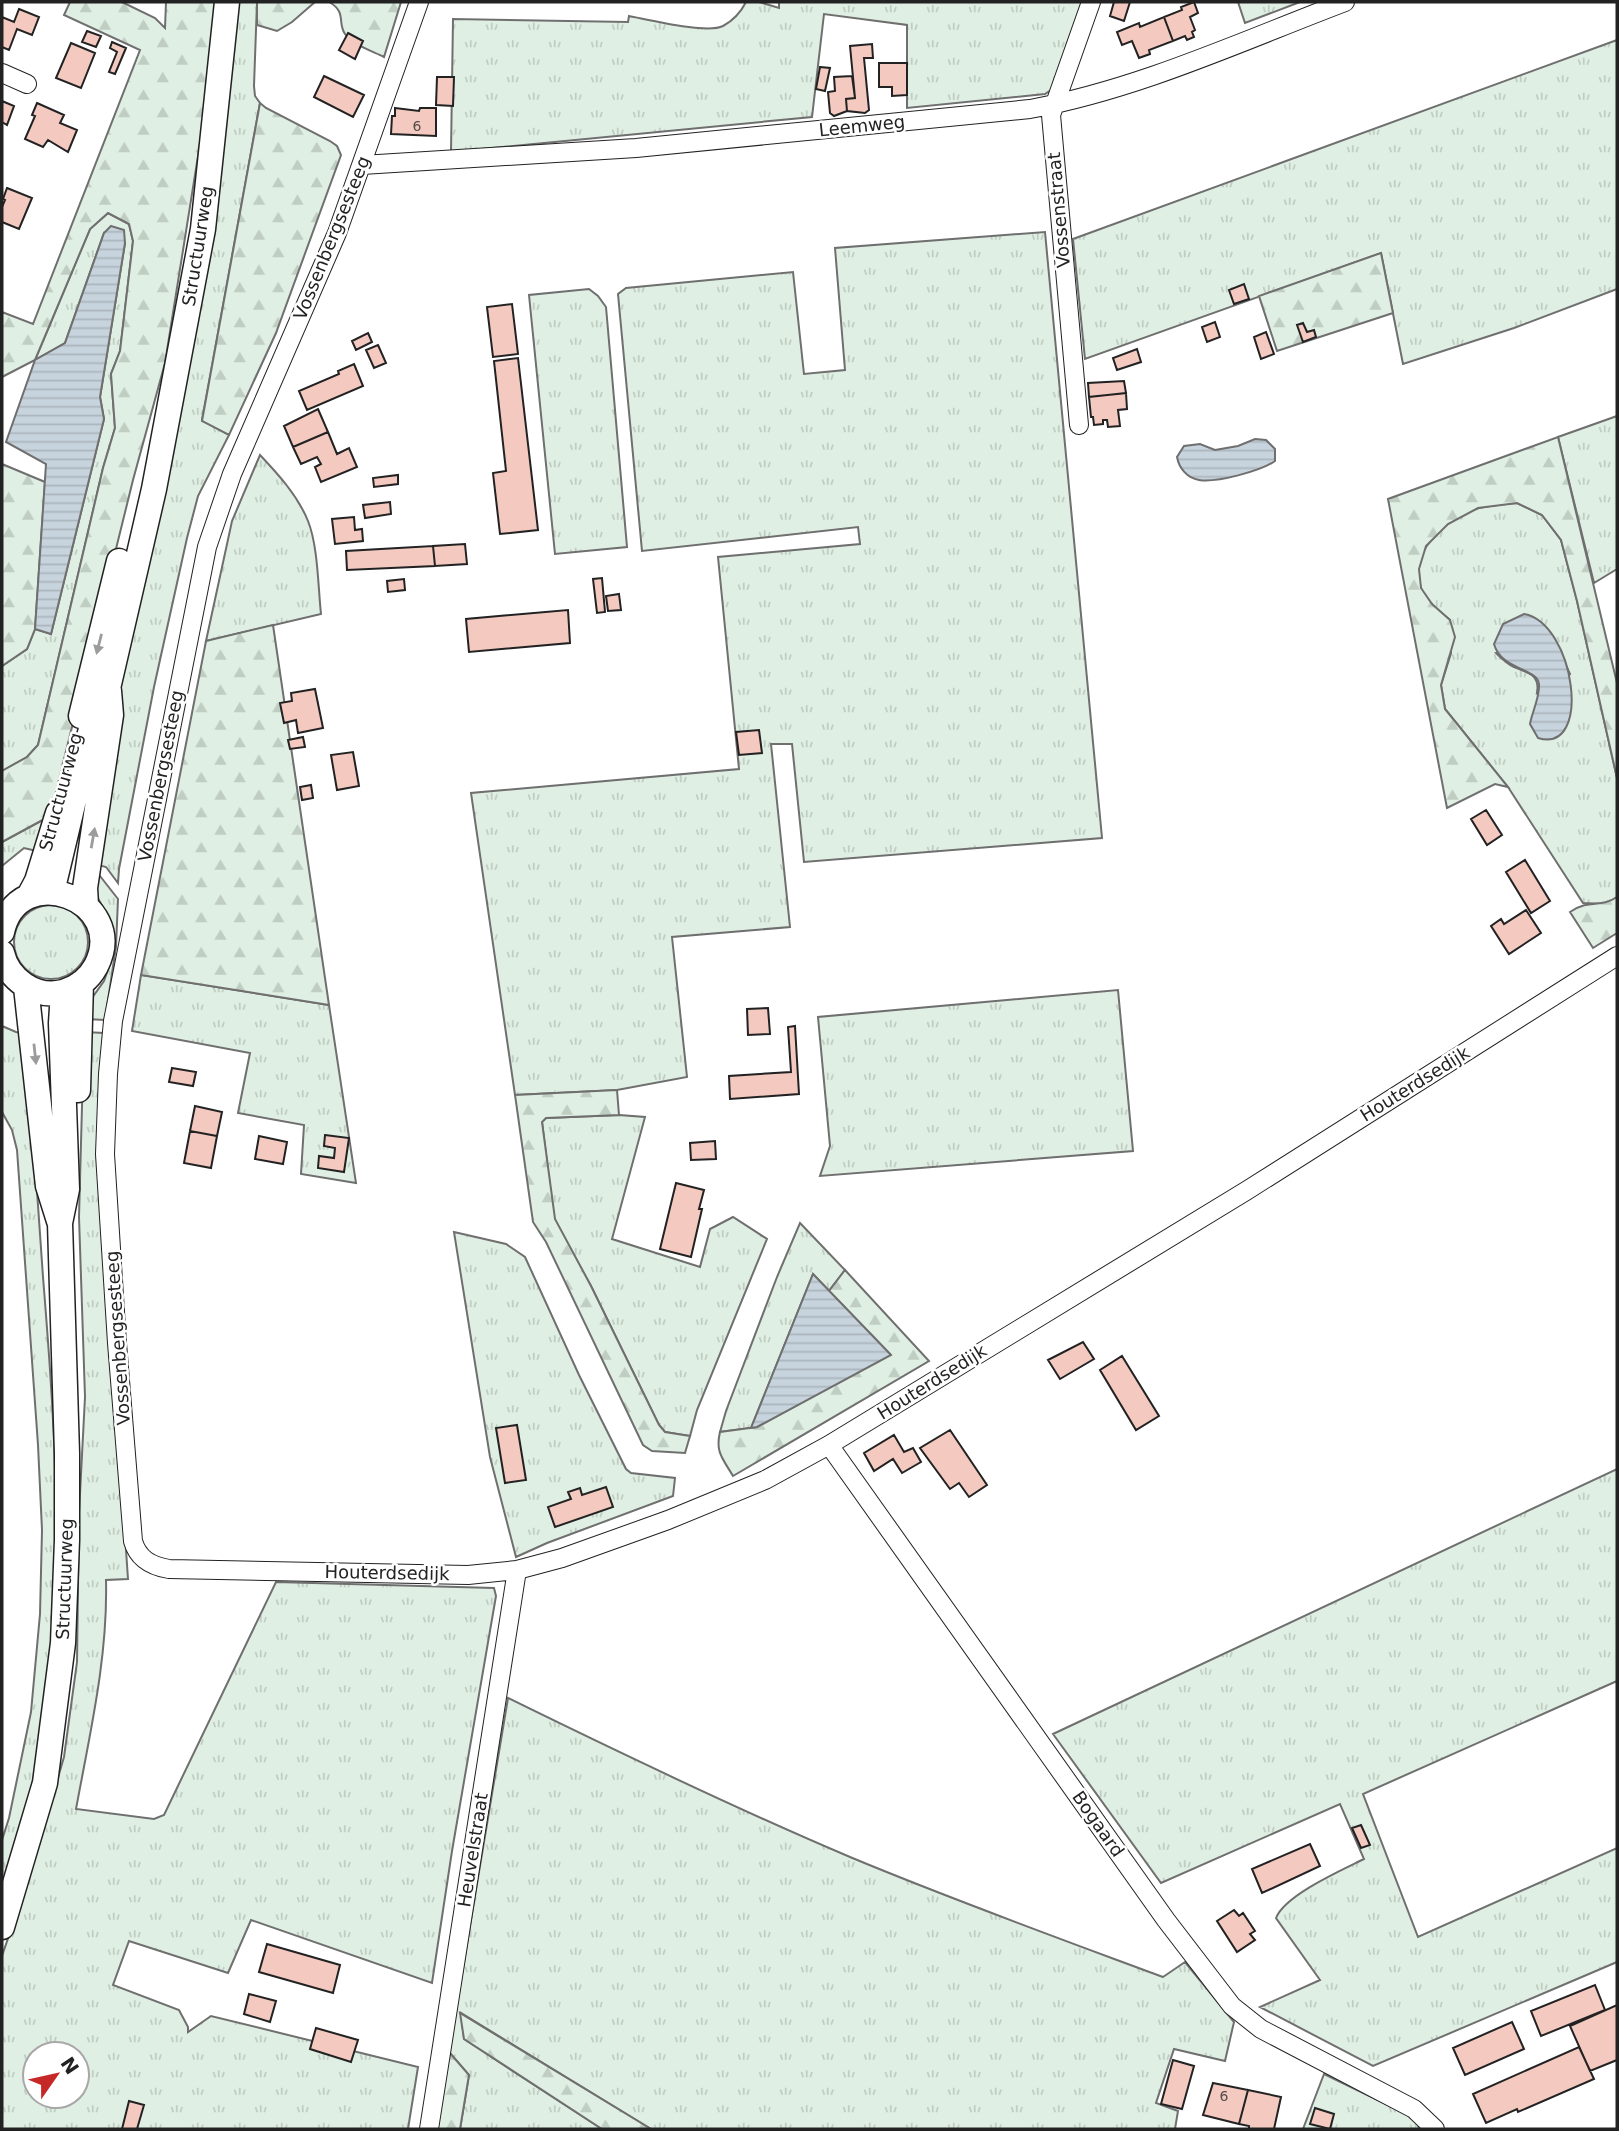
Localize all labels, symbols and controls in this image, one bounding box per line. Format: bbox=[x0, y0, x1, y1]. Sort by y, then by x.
street label: Leemweg bbox=[818, 111, 906, 140]
house number: 6 bbox=[413, 118, 422, 134]
street label: Vossenstraat bbox=[1043, 151, 1074, 269]
street label: Vossenbergsesteeg bbox=[289, 153, 374, 323]
street label: Structuurweg bbox=[178, 184, 217, 308]
one-way arrow bbox=[93, 633, 104, 655]
street label: Vossenbergsesteeg bbox=[134, 688, 187, 864]
street label: Structuurweg bbox=[35, 730, 86, 853]
one-way arrow bbox=[88, 827, 99, 849]
street label: Houterdsedijk bbox=[1356, 1041, 1474, 1126]
one-way arrow bbox=[30, 1044, 41, 1066]
street label: Vossenbergsesteeg bbox=[101, 1250, 134, 1426]
street label: Houterdsedijk bbox=[873, 1339, 991, 1424]
street label: Structuurweg bbox=[52, 1518, 77, 1640]
street label: Houterdsedijk bbox=[324, 1561, 450, 1584]
street label: Bogaard bbox=[1068, 1787, 1129, 1861]
street label: Heuvelstraat bbox=[453, 1791, 492, 1909]
north arrow bbox=[21, 2040, 91, 2110]
text: N bbox=[57, 2053, 84, 2078]
house number: 6 bbox=[1220, 2088, 1229, 2104]

